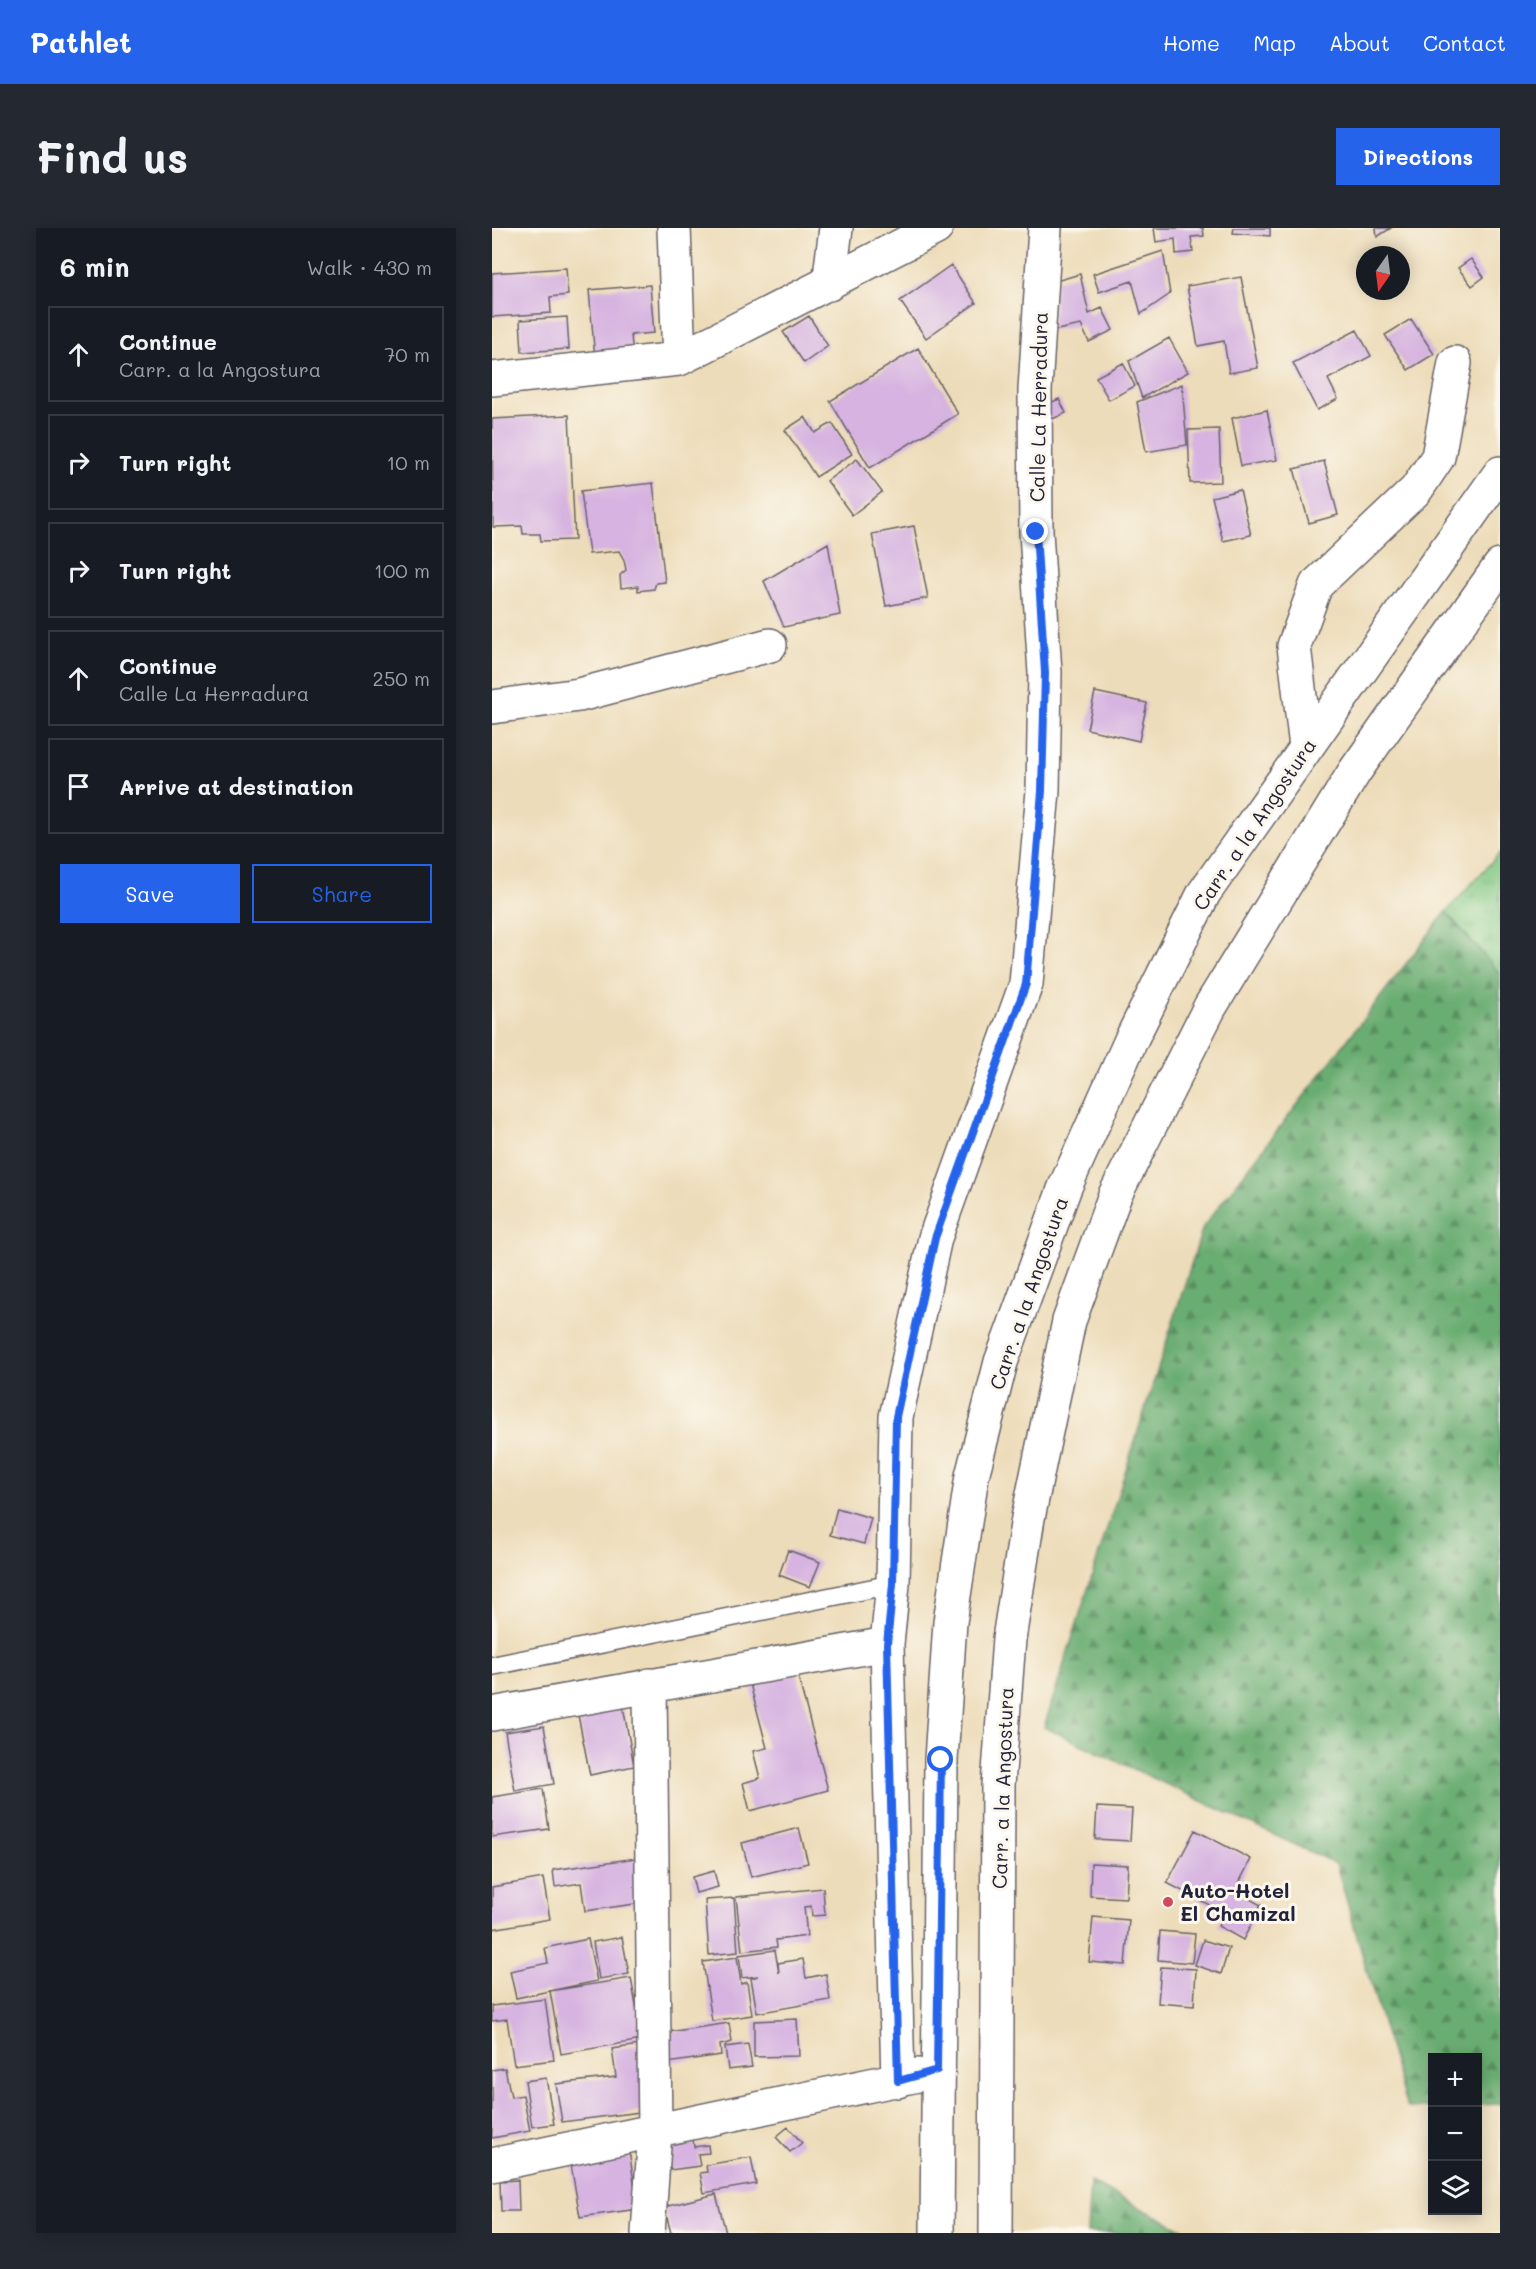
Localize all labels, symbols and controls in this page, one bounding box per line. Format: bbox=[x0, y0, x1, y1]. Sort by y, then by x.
text: Pathlet bbox=[30, 24, 132, 60]
text: Home bbox=[1163, 29, 1220, 56]
text: Map bbox=[1253, 29, 1296, 56]
text: About bbox=[1329, 29, 1390, 56]
text: Contact bbox=[1423, 29, 1506, 56]
button: Directions bbox=[1336, 128, 1500, 185]
text: Find us bbox=[36, 129, 188, 184]
north arrow bbox=[1356, 246, 1410, 300]
text: 6 min bbox=[60, 250, 129, 284]
text: Walk · 430 m bbox=[307, 254, 432, 280]
street label: Calle La Herradura bbox=[1023, 312, 1053, 502]
text: Continue bbox=[119, 327, 217, 356]
icon: ahead bbox=[62, 338, 95, 371]
text: 70 m bbox=[384, 341, 430, 367]
text: Carr. a la Angostura bbox=[119, 356, 321, 382]
icon: right bbox=[62, 446, 95, 479]
text: Turn right bbox=[119, 448, 231, 477]
text: 10 m bbox=[386, 449, 430, 475]
route end bbox=[1022, 518, 1048, 544]
icon: right bbox=[62, 554, 95, 587]
text: Turn right bbox=[119, 556, 231, 585]
text: 100 m bbox=[374, 557, 430, 583]
text: Continue bbox=[119, 651, 217, 680]
icon: ahead bbox=[62, 662, 95, 695]
text: 250 m bbox=[373, 665, 430, 691]
text: Calle La Herradura bbox=[119, 680, 309, 706]
street label: Carr. a la Angostura bbox=[1187, 733, 1321, 915]
icon: arrive bbox=[62, 770, 95, 803]
text: Arrive at destination bbox=[119, 772, 354, 801]
button: Save bbox=[60, 864, 240, 923]
button: Share bbox=[252, 864, 432, 923]
street label: Carr. a la Angostura bbox=[983, 1193, 1073, 1393]
street label: Carr. a la Angostura bbox=[985, 1686, 1019, 1890]
route start bbox=[927, 1746, 953, 1772]
place label: Auto-Hotel El Chamizal bbox=[1180, 1877, 1296, 1926]
marker: Auto-Hotel El Chamizal bbox=[1161, 1895, 1175, 1909]
map controls bbox=[1428, 2053, 1482, 2215]
button: + bbox=[1428, 2053, 1482, 2107]
button: − bbox=[1428, 2107, 1482, 2161]
button: layers bbox=[1428, 2161, 1482, 2215]

